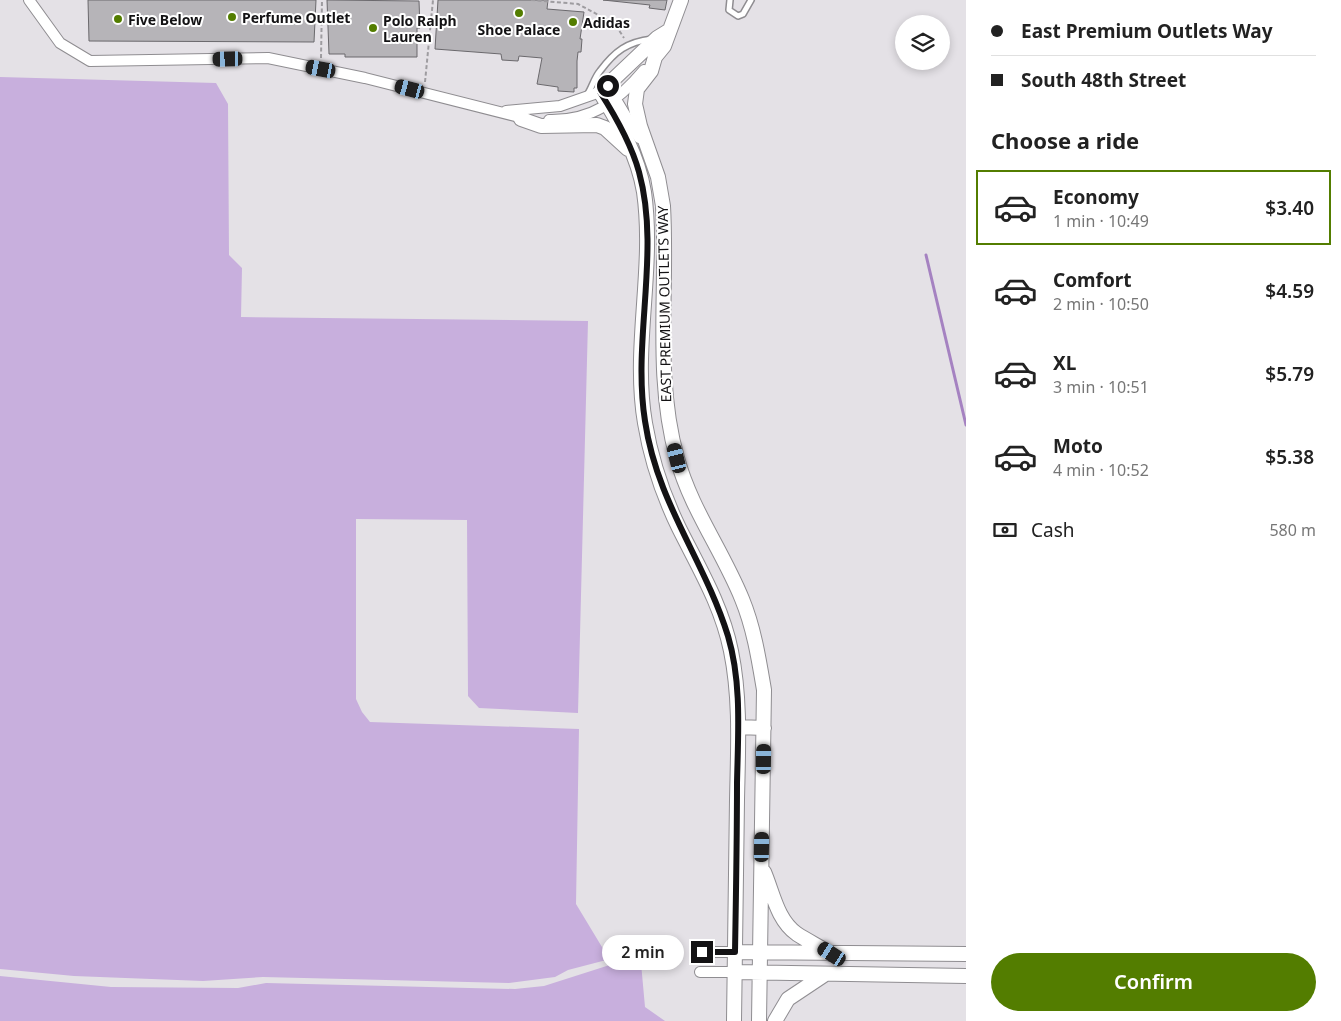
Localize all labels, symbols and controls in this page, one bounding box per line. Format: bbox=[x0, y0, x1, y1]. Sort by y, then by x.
marker: Shoe Palace bbox=[513, 7, 525, 19]
place label: Perfume Outlet bbox=[242, 8, 350, 27]
place label: Five Below bbox=[128, 10, 202, 29]
marker: Perfume Outlet bbox=[226, 11, 238, 23]
place label: Polo Ralph Lauren bbox=[383, 11, 457, 46]
marker: Five Below bbox=[112, 13, 124, 25]
place label: Adidas bbox=[583, 13, 630, 32]
map controls bbox=[895, 15, 950, 70]
button: layers bbox=[895, 15, 950, 70]
marker: Adidas bbox=[567, 16, 579, 28]
text: East Premium Outlets Way bbox=[1021, 18, 1273, 44]
place label: Shoe Palace bbox=[478, 20, 560, 39]
marker: Polo Ralph Lauren bbox=[367, 22, 379, 34]
car bbox=[212, 51, 243, 67]
car bbox=[304, 59, 337, 79]
text: South 48th Street bbox=[1021, 67, 1186, 93]
route start bbox=[597, 75, 619, 97]
car bbox=[393, 78, 426, 100]
text: Choose a ride bbox=[991, 125, 1139, 155]
text: Economy bbox=[1053, 184, 1139, 210]
icon: car bbox=[993, 185, 1038, 230]
text: $3.40 bbox=[1265, 195, 1314, 221]
street label: EAST PREMIUM OUTLETS WAY bbox=[653, 206, 675, 402]
text: 1 min · 10:49 bbox=[1053, 210, 1149, 232]
text: Comfort bbox=[1053, 267, 1132, 293]
icon: car bbox=[993, 268, 1038, 313]
text: $4.59 bbox=[1265, 278, 1314, 304]
text: 2 min · 10:50 bbox=[1053, 293, 1149, 315]
text: XL bbox=[1053, 350, 1076, 376]
icon: car bbox=[993, 351, 1038, 396]
text: $5.79 bbox=[1265, 361, 1314, 387]
text: 3 min · 10:51 bbox=[1053, 376, 1149, 398]
text: Moto bbox=[1053, 433, 1103, 459]
icon: car bbox=[993, 434, 1038, 479]
car bbox=[666, 442, 687, 474]
text: $5.38 bbox=[1265, 444, 1314, 470]
text: 4 min · 10:52 bbox=[1053, 459, 1149, 481]
icon: cash bbox=[991, 516, 1019, 544]
text: Cash bbox=[1031, 517, 1075, 543]
text: 580 m bbox=[1269, 519, 1316, 541]
car bbox=[756, 744, 771, 774]
car bbox=[754, 832, 769, 862]
callout: 2 min bbox=[602, 934, 684, 970]
car bbox=[815, 940, 848, 968]
text: 2 min bbox=[621, 941, 665, 963]
route end bbox=[691, 941, 713, 963]
button: Confirm bbox=[991, 953, 1316, 1011]

